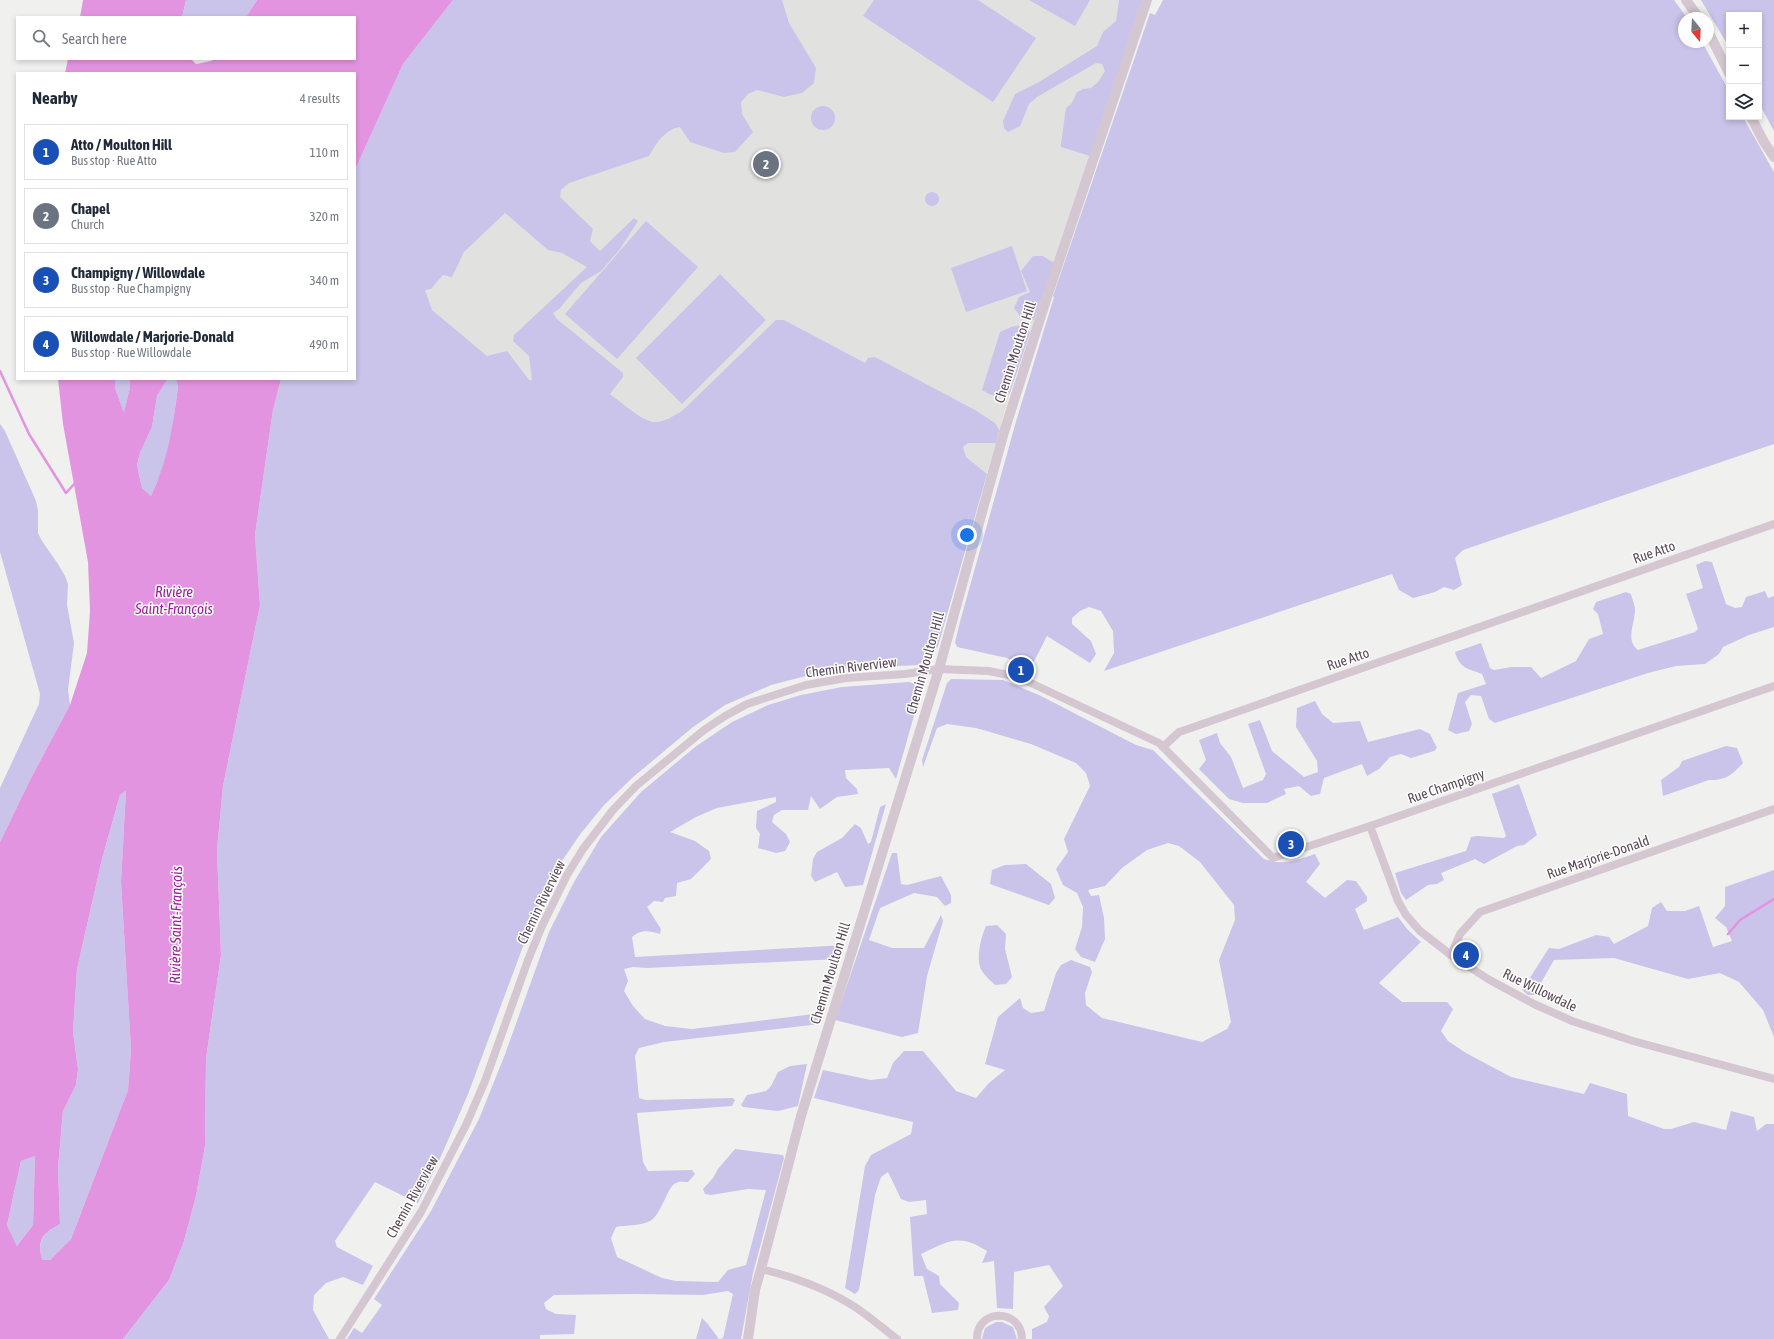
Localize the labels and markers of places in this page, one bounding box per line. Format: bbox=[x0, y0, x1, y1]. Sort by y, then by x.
pin: 2 bbox=[753, 149, 779, 179]
pin: 1 bbox=[1008, 655, 1034, 685]
pin: 3 bbox=[1278, 829, 1304, 859]
pin: 4 bbox=[1453, 940, 1479, 970]

